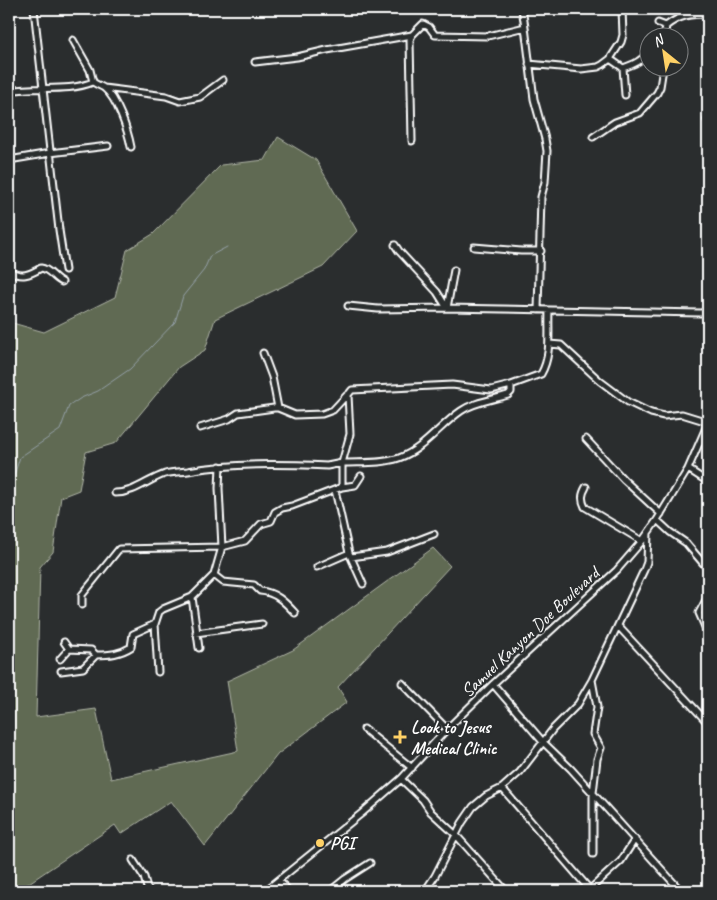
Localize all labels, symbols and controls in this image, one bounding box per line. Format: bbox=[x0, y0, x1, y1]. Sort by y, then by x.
north arrow bbox=[640, 28, 690, 78]
text: N bbox=[650, 30, 668, 51]
street label: Samuel Kanyon Doe Boulevard bbox=[457, 560, 606, 702]
place label: Look to Jesus Medical Clinic bbox=[411, 716, 498, 759]
marker: Look to Jesus Medical Clinic bbox=[393, 730, 407, 744]
place label: PGI bbox=[330, 832, 359, 854]
marker: PGI bbox=[314, 837, 326, 849]

